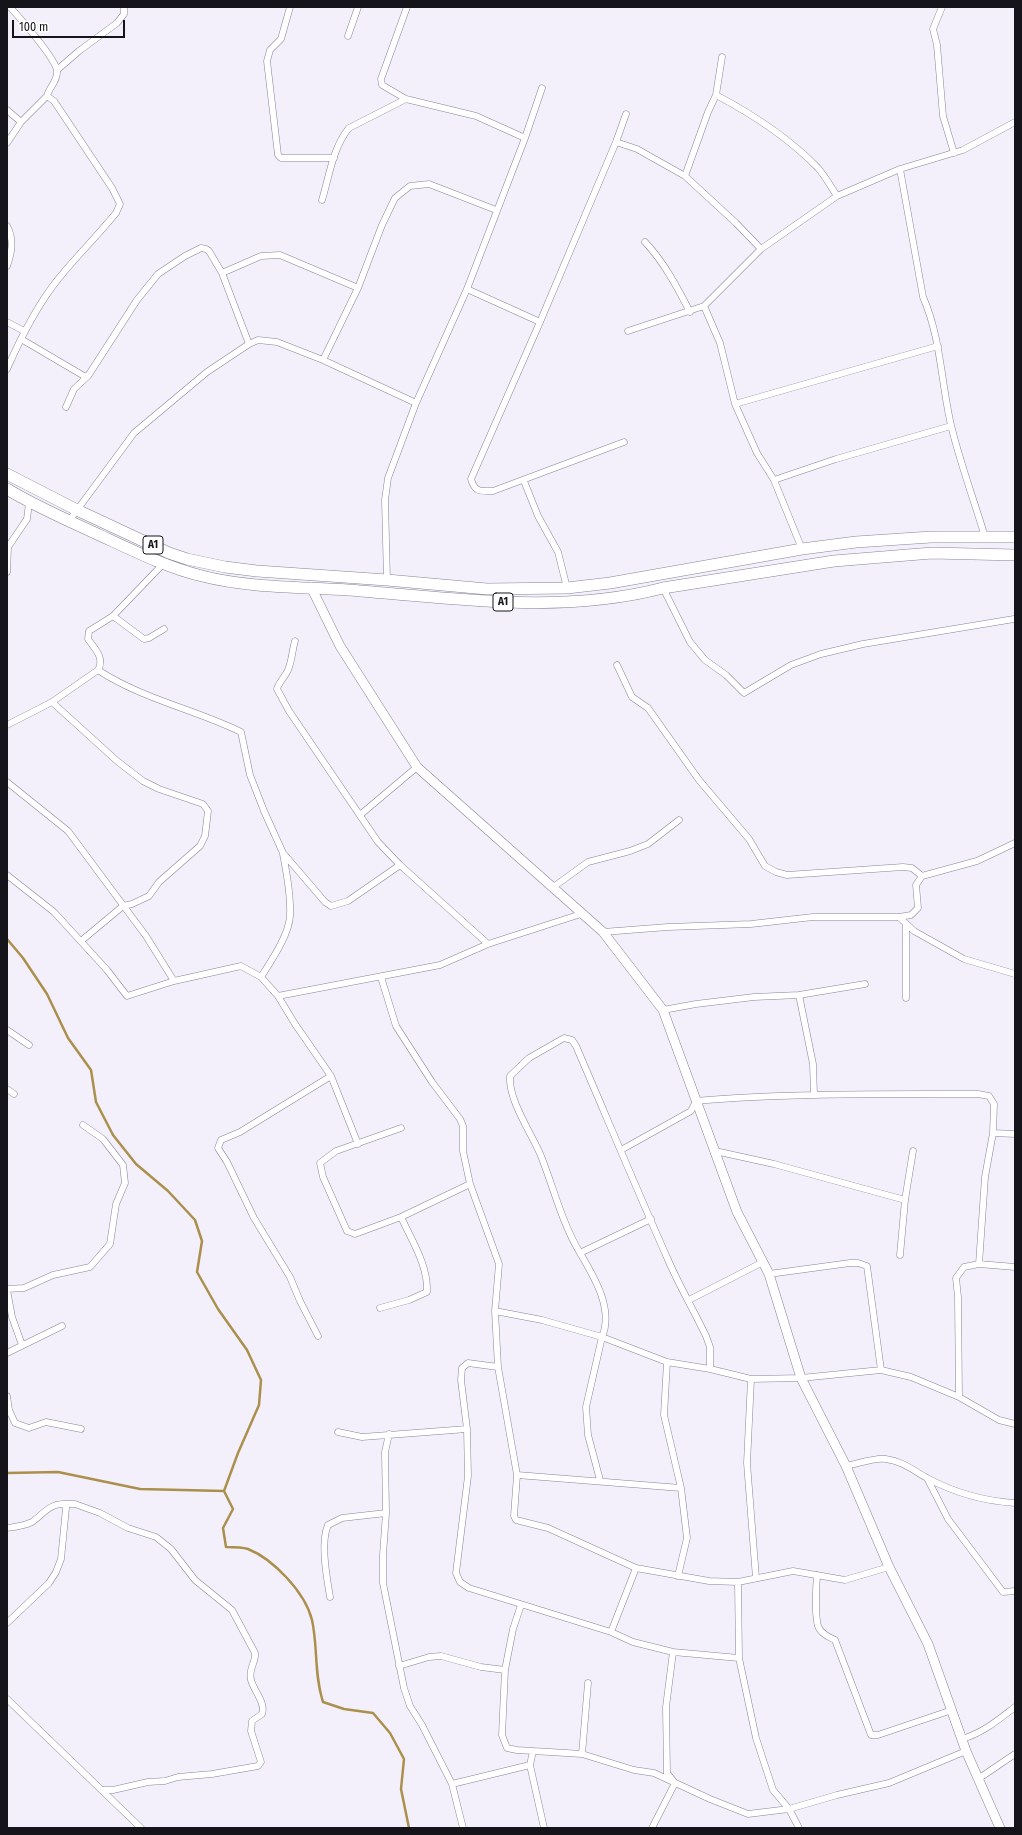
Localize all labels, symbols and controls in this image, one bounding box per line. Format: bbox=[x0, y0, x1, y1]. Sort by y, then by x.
scale bar bbox=[14, 12, 127, 38]
text: 100 m bbox=[19, 20, 48, 34]
road number: A1 bbox=[143, 536, 163, 554]
road number: A1 bbox=[493, 593, 513, 611]

